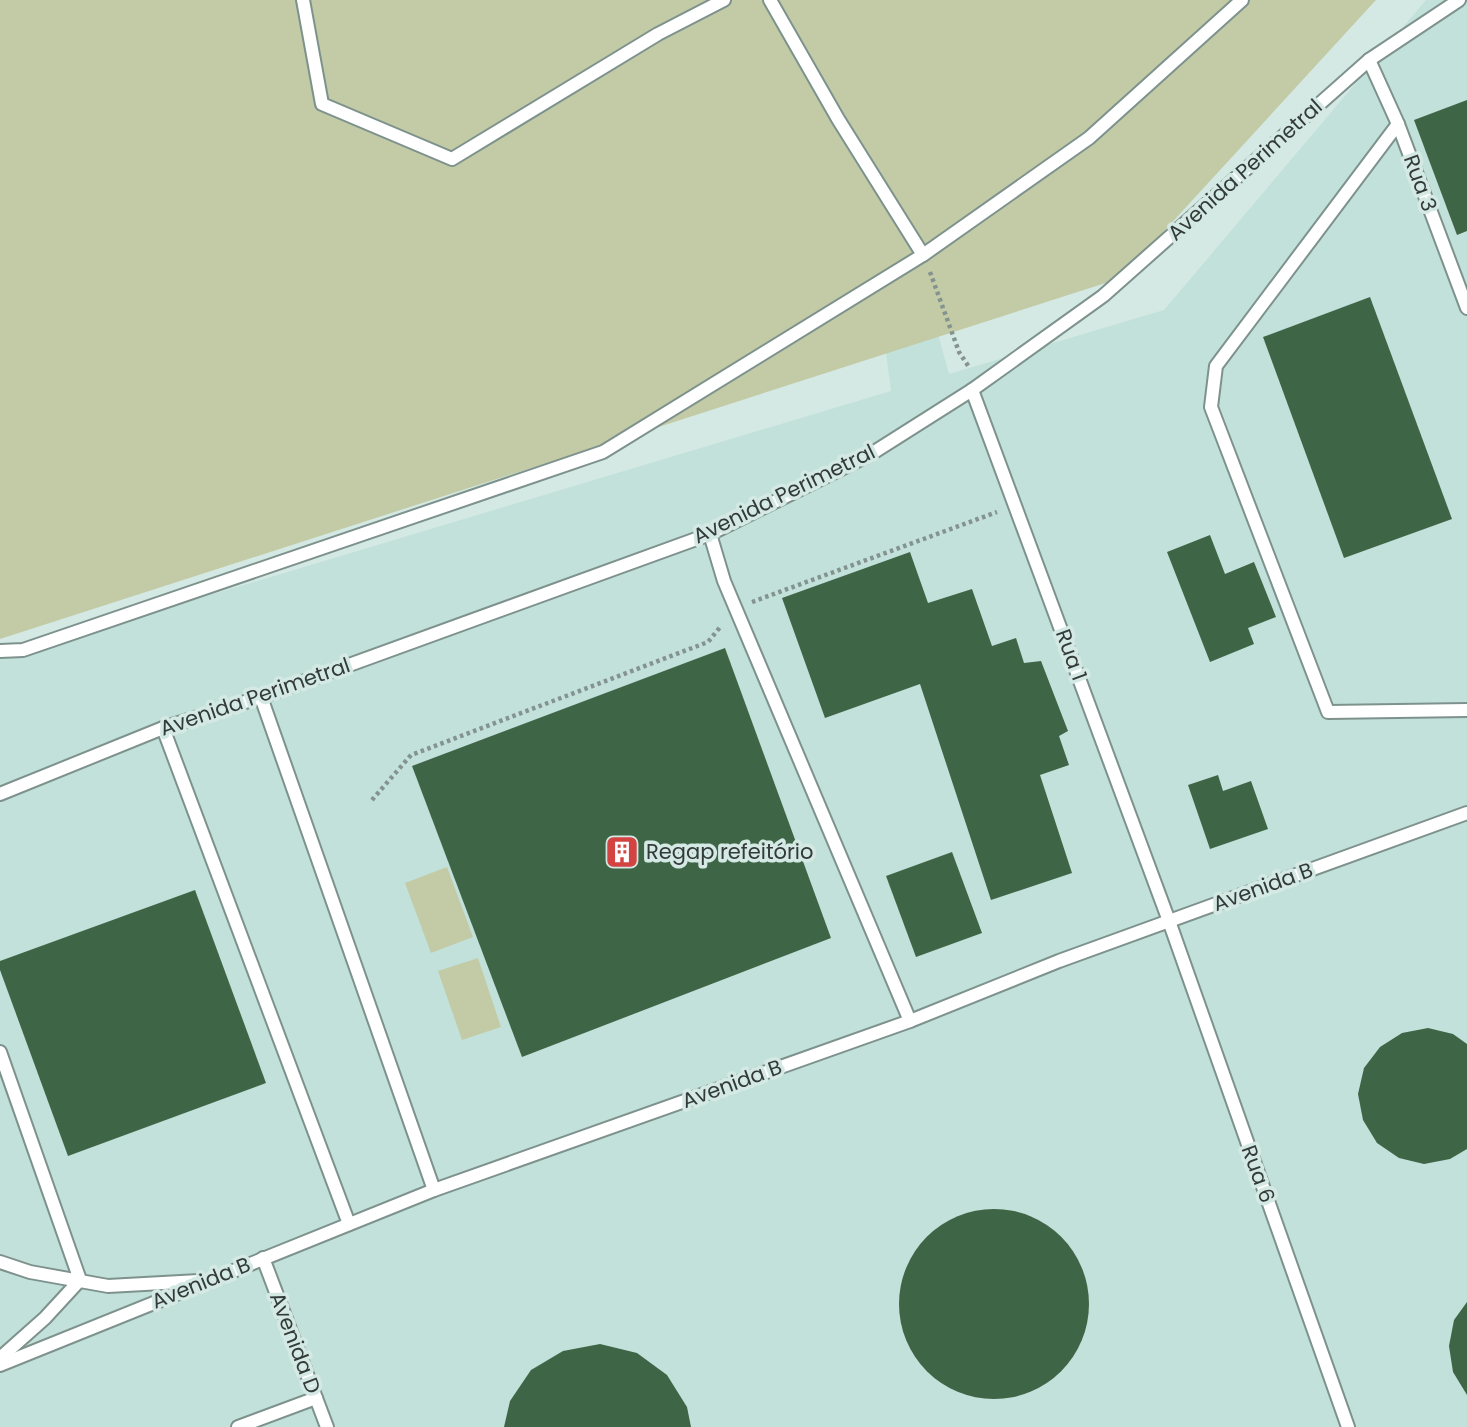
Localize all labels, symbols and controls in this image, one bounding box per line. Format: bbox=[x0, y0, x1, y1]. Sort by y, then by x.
street label: Avenida Perimetral bbox=[1161, 92, 1328, 247]
street label: Rua 3 bbox=[1397, 150, 1444, 215]
street label: Avenida Perimetral bbox=[688, 437, 880, 550]
street label: Rua 1 bbox=[1049, 625, 1094, 685]
street label: Avenida Perimetral bbox=[156, 650, 354, 743]
building icon: Regap refeitório bbox=[603, 833, 641, 871]
place label: Regap refeitório bbox=[646, 837, 813, 866]
street label: Avenida B bbox=[1209, 855, 1317, 918]
street label: Avenida B bbox=[678, 1052, 786, 1115]
street label: Rua 6 bbox=[1235, 1141, 1282, 1207]
street label: Avenida B bbox=[147, 1250, 255, 1316]
street label: Avenida D bbox=[263, 1288, 328, 1398]

